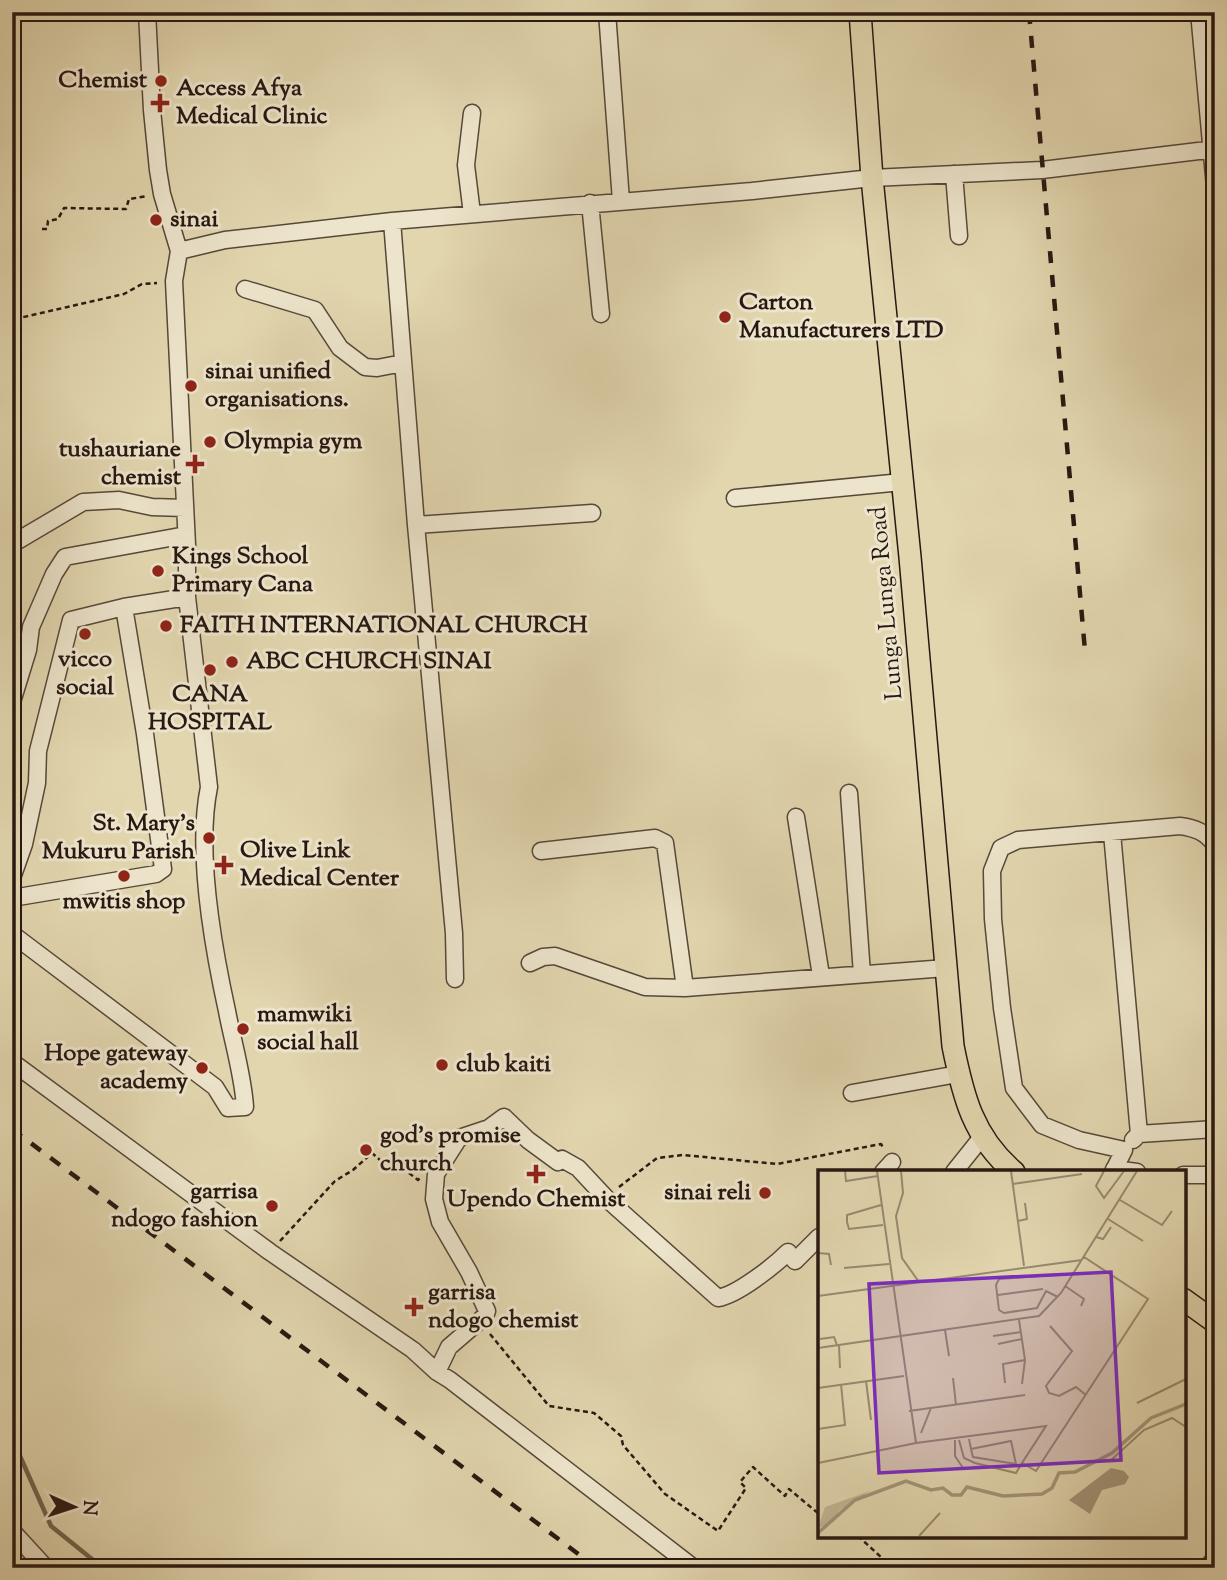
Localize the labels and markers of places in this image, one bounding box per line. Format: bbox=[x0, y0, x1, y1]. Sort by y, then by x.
place label: Chemist bbox=[58, 64, 148, 98]
place label: Access Afya Medical Clinic bbox=[176, 72, 328, 134]
marker: Chemist bbox=[153, 73, 169, 89]
marker: Access Afya Medical Clinic bbox=[150, 93, 170, 113]
place label: sinai bbox=[170, 203, 218, 237]
marker: sinai bbox=[148, 212, 164, 228]
place label: Carton Manufacturers LTD bbox=[739, 286, 944, 348]
marker: Carton Manufacturers LTD bbox=[717, 309, 733, 325]
place label: sinai unified organisations. bbox=[205, 355, 349, 417]
marker: sinai unified organisations. bbox=[183, 378, 199, 394]
place label: Olympia gym bbox=[224, 425, 362, 459]
place label: tushauriane chemist bbox=[59, 433, 182, 495]
marker: Olympia gym bbox=[202, 434, 218, 450]
marker: tushauriane chemist bbox=[187, 456, 203, 472]
place label: Kings School Primary Cana bbox=[172, 540, 314, 602]
marker: Kings School Primary Cana bbox=[150, 563, 166, 579]
place label: FAITH INTERNATIONAL CHURCH bbox=[180, 609, 588, 643]
marker: FAITH INTERNATIONAL CHURCH bbox=[158, 618, 174, 634]
marker: vicco social bbox=[77, 626, 93, 642]
place label: vicco social bbox=[56, 643, 114, 705]
place label: ABC CHURCH SINAI bbox=[246, 645, 491, 679]
marker: ABC CHURCH SINAI bbox=[224, 654, 240, 670]
marker: CANA HOSPITAL bbox=[202, 662, 218, 678]
place label: CANA HOSPITAL bbox=[148, 678, 272, 740]
place label: St. Mary's Mukuru Parish bbox=[42, 807, 196, 869]
marker: St. Mary's Mukuru Parish bbox=[201, 830, 217, 846]
place label: Olive Link Medical Center bbox=[240, 834, 400, 896]
marker: Olive Link Medical Center bbox=[214, 855, 234, 875]
marker: mwitis shop bbox=[116, 868, 132, 884]
place label: mwitis shop bbox=[63, 885, 185, 919]
place label: mamwiki social hall bbox=[257, 998, 359, 1060]
marker: mamwiki social hall bbox=[235, 1021, 251, 1037]
place label: Hope gateway academy bbox=[44, 1037, 188, 1099]
place label: club kaiti bbox=[456, 1048, 551, 1082]
marker: club kaiti bbox=[434, 1057, 450, 1073]
marker: Hope gateway academy bbox=[194, 1060, 210, 1076]
place label: god's promise church bbox=[380, 1119, 521, 1181]
marker: god's promise church bbox=[358, 1142, 374, 1158]
marker: Upendo Chemist bbox=[528, 1166, 544, 1182]
place label: garrisa ndogo fashion bbox=[111, 1175, 259, 1237]
place label: sinai reli bbox=[664, 1176, 751, 1210]
place label: Upendo Chemist bbox=[447, 1183, 626, 1217]
marker: sinai reli bbox=[757, 1185, 773, 1201]
marker: garrisa ndogo fashion bbox=[264, 1198, 280, 1214]
place label: garrisa ndogo chemist bbox=[428, 1276, 579, 1338]
marker: garrisa ndogo chemist bbox=[406, 1299, 422, 1315]

